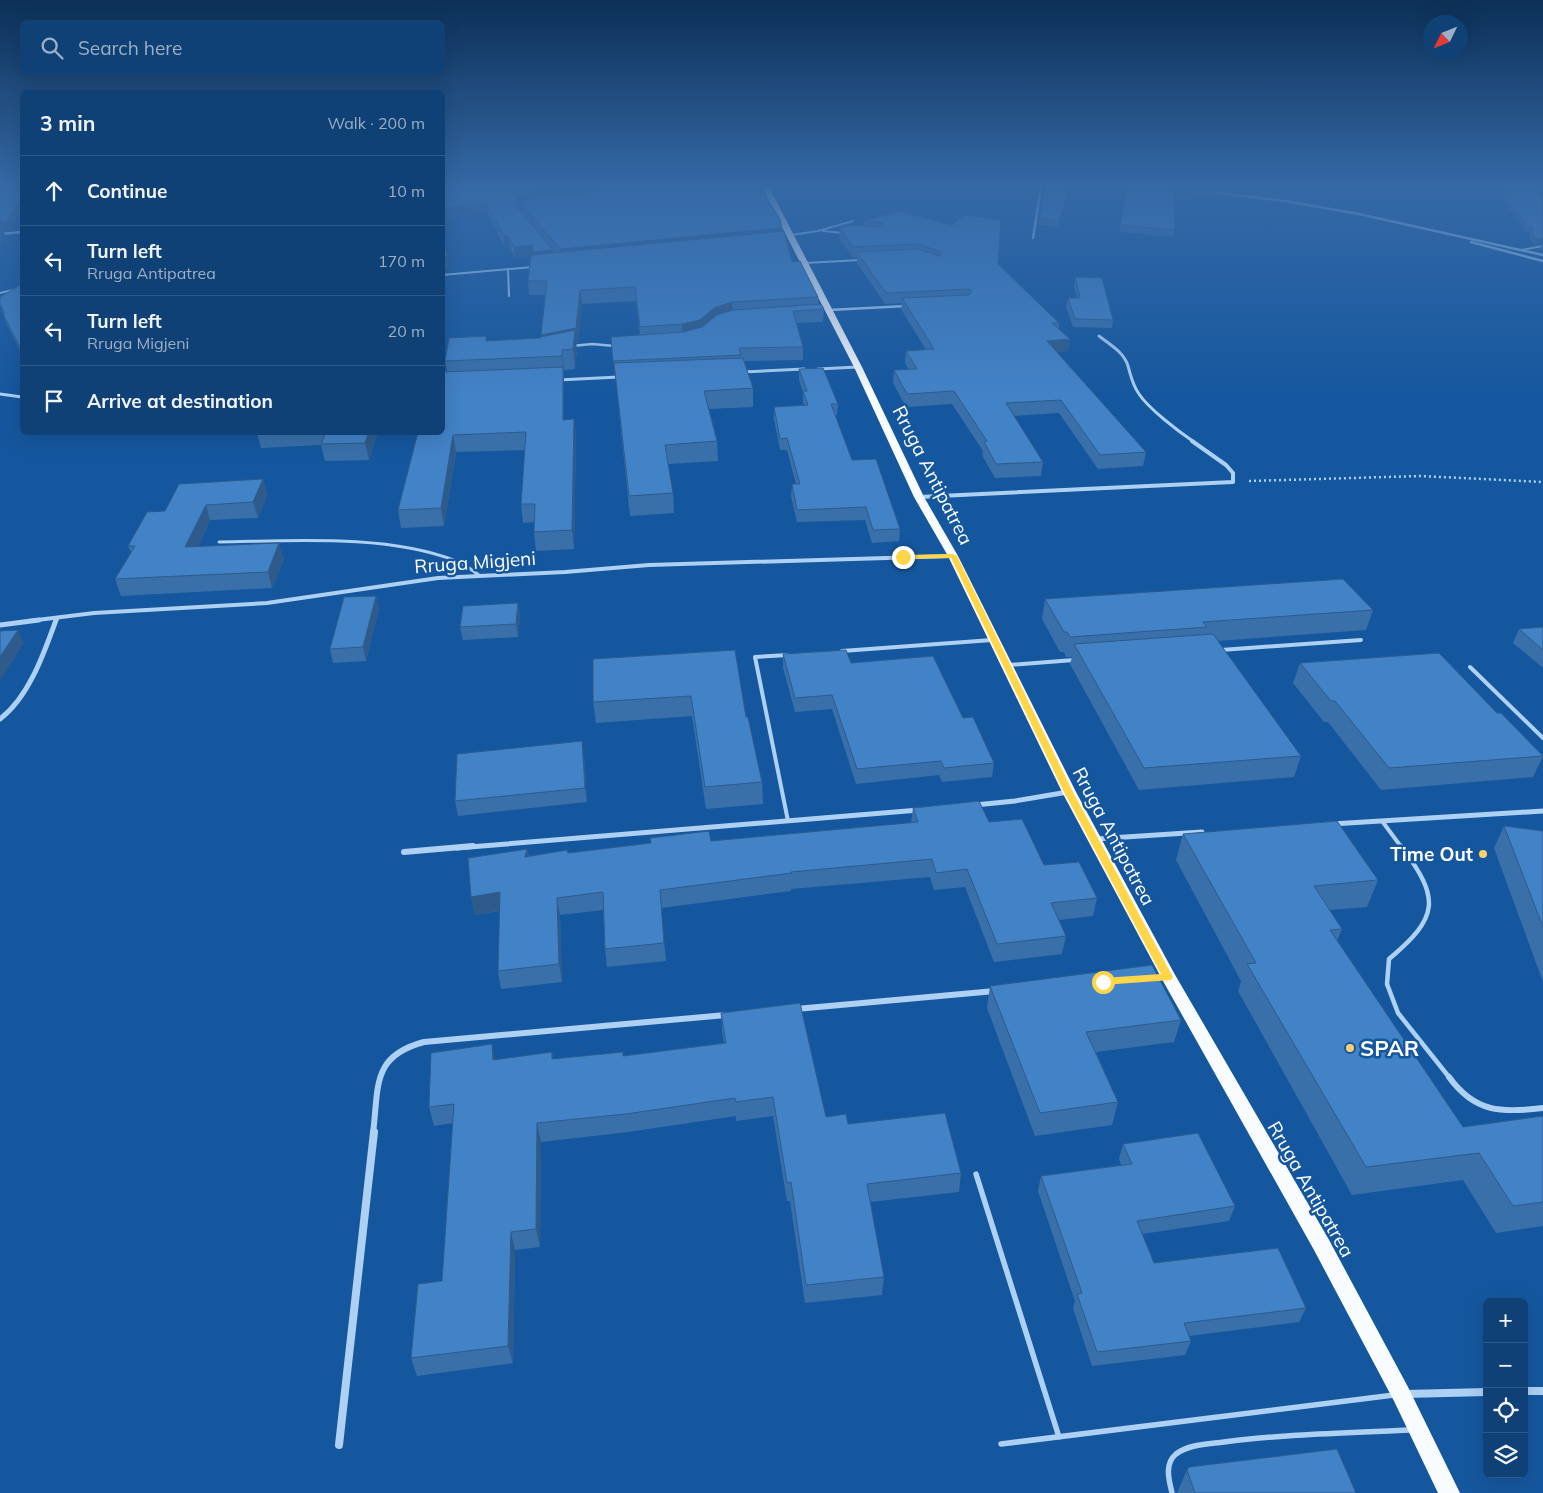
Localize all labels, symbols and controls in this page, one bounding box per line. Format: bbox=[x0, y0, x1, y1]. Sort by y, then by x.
north arrow bbox=[1423, 15, 1468, 60]
search box bbox=[20, 20, 445, 75]
icon: search bbox=[38, 34, 66, 62]
text: Search here bbox=[78, 36, 182, 60]
text: 3 min bbox=[40, 110, 95, 136]
text: Walk · 200 m bbox=[327, 113, 425, 133]
icon: ahead bbox=[40, 177, 68, 205]
text: Continue bbox=[87, 179, 167, 203]
text: 10 m bbox=[388, 181, 425, 201]
text: Turn left bbox=[87, 239, 162, 263]
icon: left bbox=[40, 247, 68, 275]
text: 170 m bbox=[378, 251, 425, 271]
text: Rruga Antipatrea bbox=[87, 263, 216, 283]
text: Turn left bbox=[87, 309, 162, 333]
icon: left bbox=[40, 317, 68, 345]
text: 20 m bbox=[388, 321, 425, 341]
text: Rruga Migjeni bbox=[87, 333, 189, 353]
icon: arrive bbox=[40, 387, 68, 415]
text: Arrive at destination bbox=[87, 389, 273, 413]
street label: Rruga Antipatrea bbox=[888, 401, 978, 549]
street label: Rruga Migjeni bbox=[413, 546, 537, 578]
route end bbox=[892, 546, 915, 569]
street label: Rruga Antipatrea bbox=[1067, 763, 1161, 909]
place label: Time Out bbox=[1390, 842, 1473, 866]
marker: Time Out bbox=[1477, 848, 1489, 860]
route start bbox=[1092, 971, 1115, 994]
place label: SPAR bbox=[1360, 1034, 1419, 1062]
marker: SPAR bbox=[1344, 1042, 1356, 1054]
street label: Rruga Antipatrea bbox=[1262, 1117, 1360, 1261]
map controls bbox=[1483, 1298, 1528, 1478]
button: + bbox=[1483, 1298, 1528, 1343]
button: − bbox=[1483, 1343, 1528, 1388]
button: locate bbox=[1483, 1388, 1528, 1433]
button: layers bbox=[1483, 1433, 1528, 1478]

